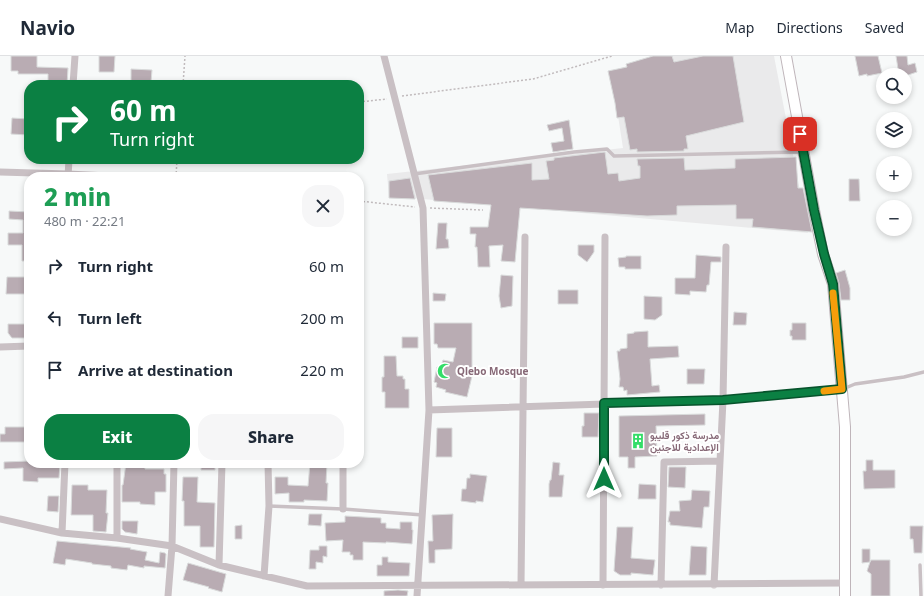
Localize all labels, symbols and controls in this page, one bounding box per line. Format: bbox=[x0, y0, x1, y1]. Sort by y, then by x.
text: Navio bbox=[20, 15, 75, 41]
text: Map bbox=[725, 18, 754, 37]
text: Directions bbox=[776, 18, 843, 37]
text: Saved bbox=[865, 18, 904, 37]
map controls bbox=[876, 68, 912, 236]
button: search bbox=[876, 68, 912, 104]
text: 60 m bbox=[110, 91, 177, 129]
icon: right bbox=[44, 96, 96, 148]
button: layers bbox=[876, 112, 912, 148]
pin bbox=[783, 117, 817, 151]
icon: arrive bbox=[789, 123, 811, 145]
text: Turn right bbox=[110, 127, 194, 151]
button: + bbox=[876, 156, 912, 192]
text: 2 min bbox=[44, 180, 111, 213]
button: close bbox=[302, 185, 344, 227]
button: − bbox=[876, 200, 912, 236]
text: 480 m · 22:21 bbox=[44, 212, 125, 230]
icon: right bbox=[44, 255, 66, 277]
text: Turn right bbox=[78, 256, 153, 276]
text: 60 m bbox=[309, 256, 344, 276]
icon: left bbox=[44, 307, 66, 329]
text: Turn left bbox=[78, 308, 142, 328]
text: 200 m bbox=[300, 308, 344, 328]
icon: arrive bbox=[44, 359, 66, 381]
text: Arrive at destination bbox=[78, 360, 233, 380]
text: 220 m bbox=[300, 360, 344, 380]
mosque icon: Qlebo Mosque bbox=[436, 362, 454, 380]
place label: Qlebo Mosque bbox=[457, 364, 529, 378]
button: Exit bbox=[44, 414, 190, 460]
button: Share bbox=[198, 414, 344, 460]
place label: مدرسة ذكور قليبو الإعدادية للاجئين bbox=[650, 428, 720, 454]
building icon: مدرسة ذكور قليبو الإعدادية للاجئين bbox=[629, 432, 647, 450]
position arrow bbox=[583, 458, 625, 500]

